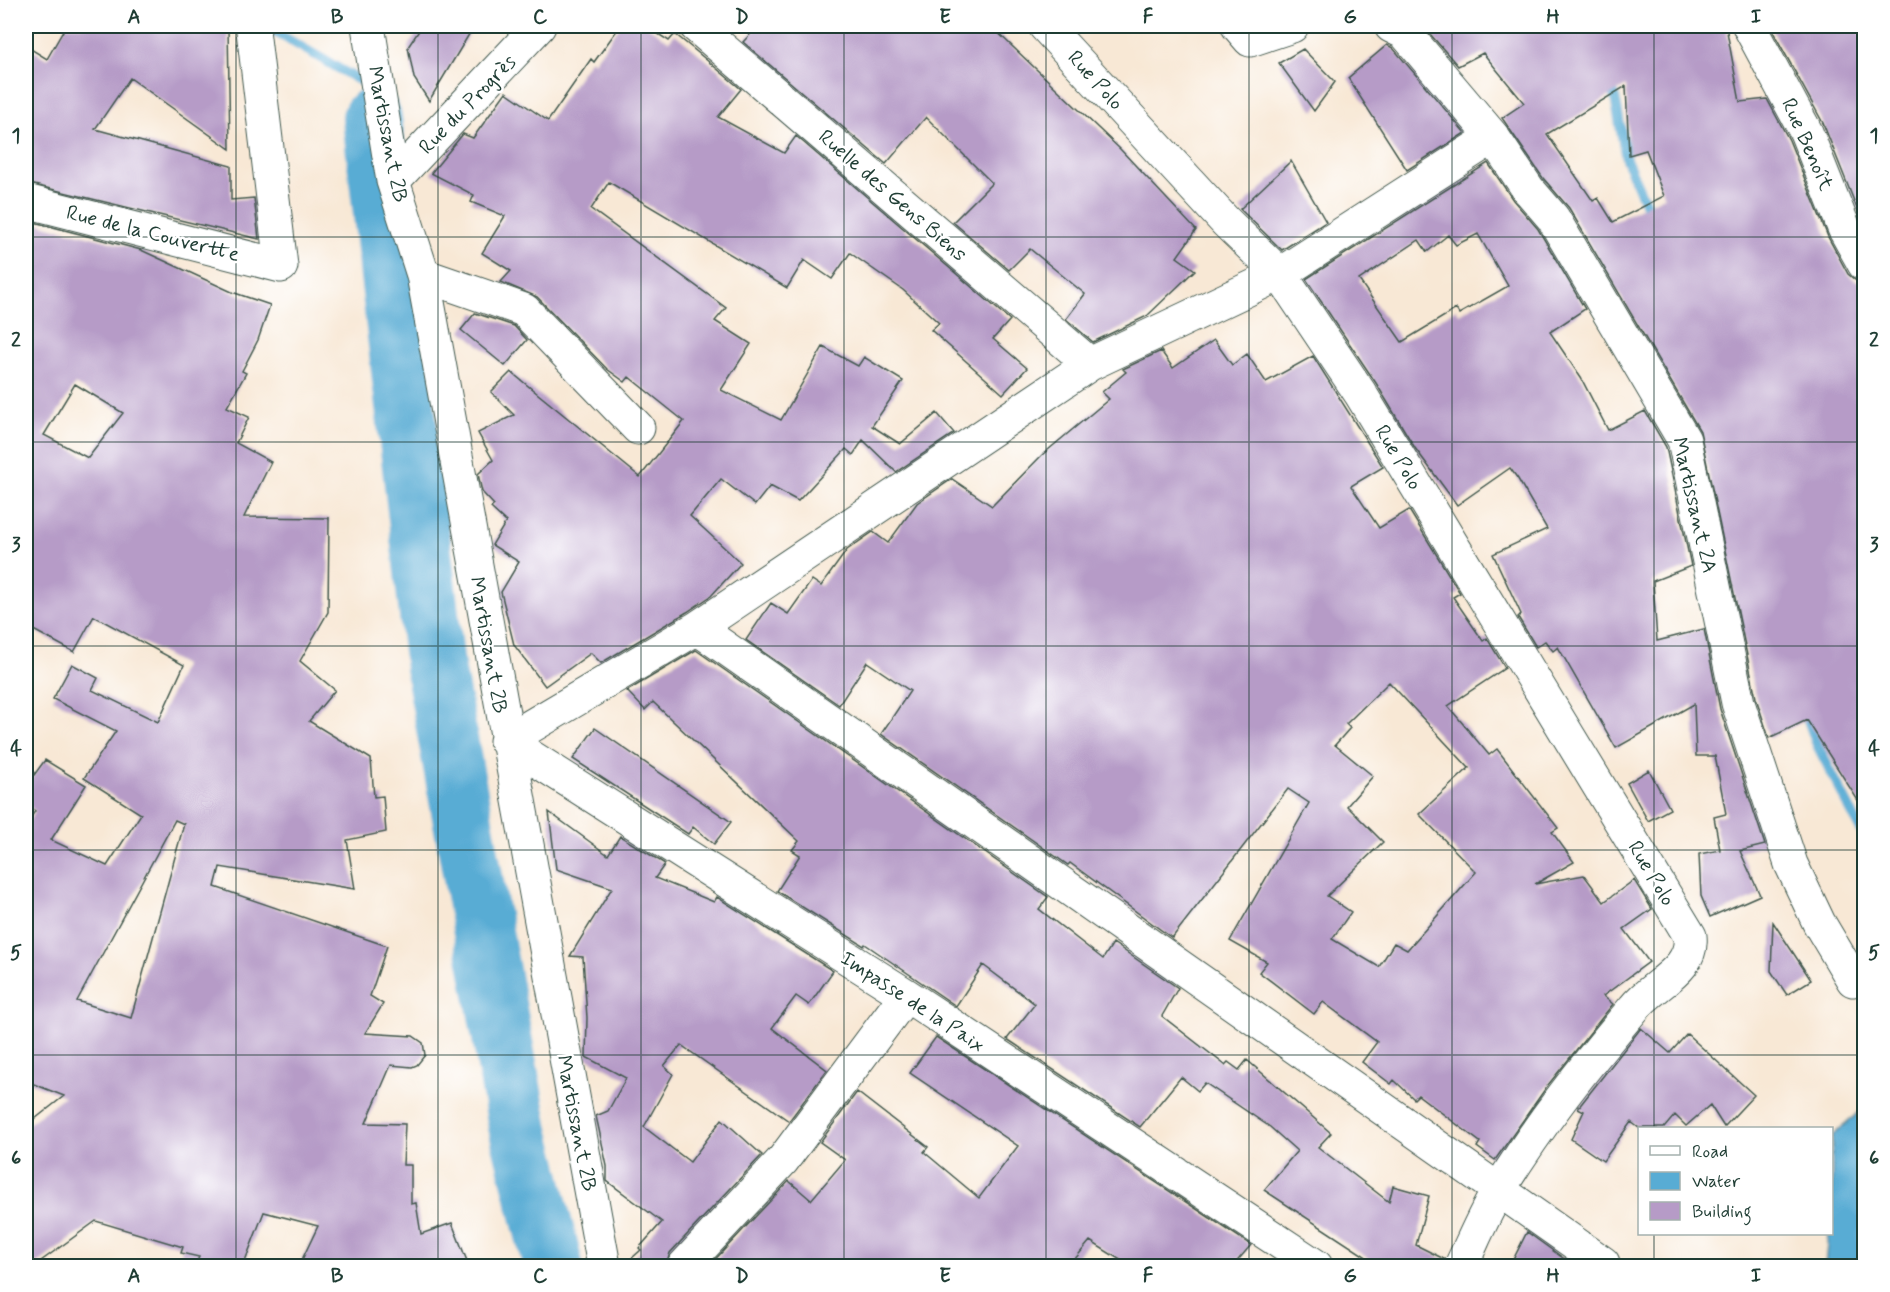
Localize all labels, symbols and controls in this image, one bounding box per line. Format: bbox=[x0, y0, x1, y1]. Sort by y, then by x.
text: A bbox=[127, 4, 141, 31]
text: B bbox=[331, 4, 344, 31]
text: C bbox=[533, 4, 548, 31]
text: D bbox=[735, 4, 749, 31]
text: E bbox=[939, 4, 951, 31]
text: F bbox=[1143, 4, 1154, 31]
text: G bbox=[1343, 4, 1357, 31]
text: H bbox=[1546, 4, 1560, 31]
text: I bbox=[1751, 4, 1761, 31]
street label: Rue Polo bbox=[1061, 45, 1130, 117]
street label: Rue du Progrès bbox=[413, 49, 523, 161]
street label: Martissant 2B bbox=[360, 64, 414, 205]
street label: Rue Benoît bbox=[1774, 94, 1840, 196]
text: 1 bbox=[12, 123, 20, 150]
street label: Ruelle des Gens Biens bbox=[812, 123, 973, 268]
text: 1 bbox=[1870, 123, 1878, 150]
street label: Rue de la Couvertte bbox=[63, 199, 242, 269]
text: 2 bbox=[11, 327, 21, 354]
text: 2 bbox=[1869, 327, 1879, 354]
street label: Rue Polo bbox=[1368, 420, 1429, 495]
street label: Martissant 2A bbox=[1665, 434, 1723, 576]
text: 3 bbox=[11, 532, 21, 559]
text: 3 bbox=[1869, 532, 1879, 559]
street label: Martissant 2B bbox=[462, 575, 514, 716]
text: 4 bbox=[10, 736, 22, 763]
text: 4 bbox=[1868, 736, 1880, 763]
street label: Rue Polo bbox=[1621, 836, 1682, 911]
text: 5 bbox=[10, 940, 22, 967]
text: 5 bbox=[1868, 940, 1880, 967]
street label: Impasse de la Paix bbox=[835, 945, 990, 1059]
street label: Martissant 2B bbox=[549, 1053, 603, 1194]
legend bbox=[1638, 1127, 1833, 1235]
text: Road bbox=[1692, 1140, 1728, 1164]
text: 6 bbox=[11, 1145, 21, 1172]
text: 6 bbox=[1869, 1145, 1879, 1172]
text: Water bbox=[1692, 1170, 1741, 1194]
text: Building bbox=[1692, 1200, 1752, 1226]
text: A bbox=[127, 1263, 141, 1290]
text: B bbox=[331, 1263, 344, 1290]
text: C bbox=[533, 1263, 548, 1290]
text: D bbox=[735, 1263, 749, 1290]
text: E bbox=[939, 1263, 951, 1290]
text: F bbox=[1143, 1263, 1154, 1290]
text: G bbox=[1343, 1263, 1357, 1290]
text: H bbox=[1546, 1263, 1560, 1290]
text: I bbox=[1751, 1263, 1761, 1290]

